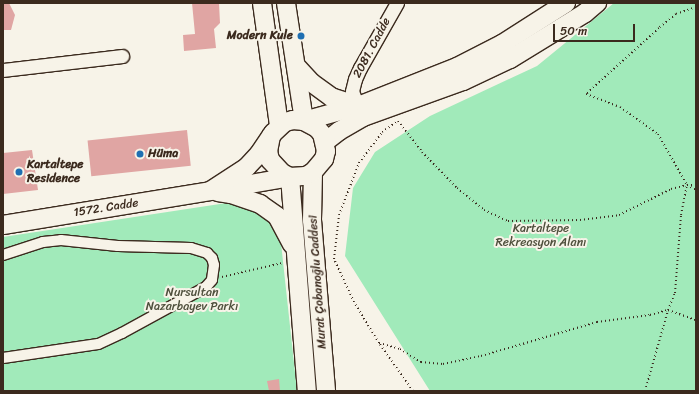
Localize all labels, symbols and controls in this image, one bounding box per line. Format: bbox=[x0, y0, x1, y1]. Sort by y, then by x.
street label: 2081. Cadde bbox=[350, 15, 394, 81]
scale bar bbox=[555, 16, 637, 42]
text: 50 m bbox=[560, 20, 587, 42]
place label: Modern Kule bbox=[227, 29, 293, 43]
marker: Modern Kule bbox=[296, 31, 306, 41]
place label: Hüma bbox=[148, 147, 178, 161]
marker: Hüma bbox=[135, 149, 145, 159]
place label: Kartaltepe Residence bbox=[27, 158, 83, 186]
marker: Kartaltepe Residence bbox=[14, 167, 24, 177]
street label: 1572. Cadde bbox=[73, 196, 139, 220]
street label: Murat Çobanoğlu Caddesi bbox=[306, 215, 330, 349]
park label: Kartaltepe Rekreasyon Alanı bbox=[496, 222, 586, 250]
park label: Nursultan Nazarbayev Parkı bbox=[146, 286, 238, 314]

